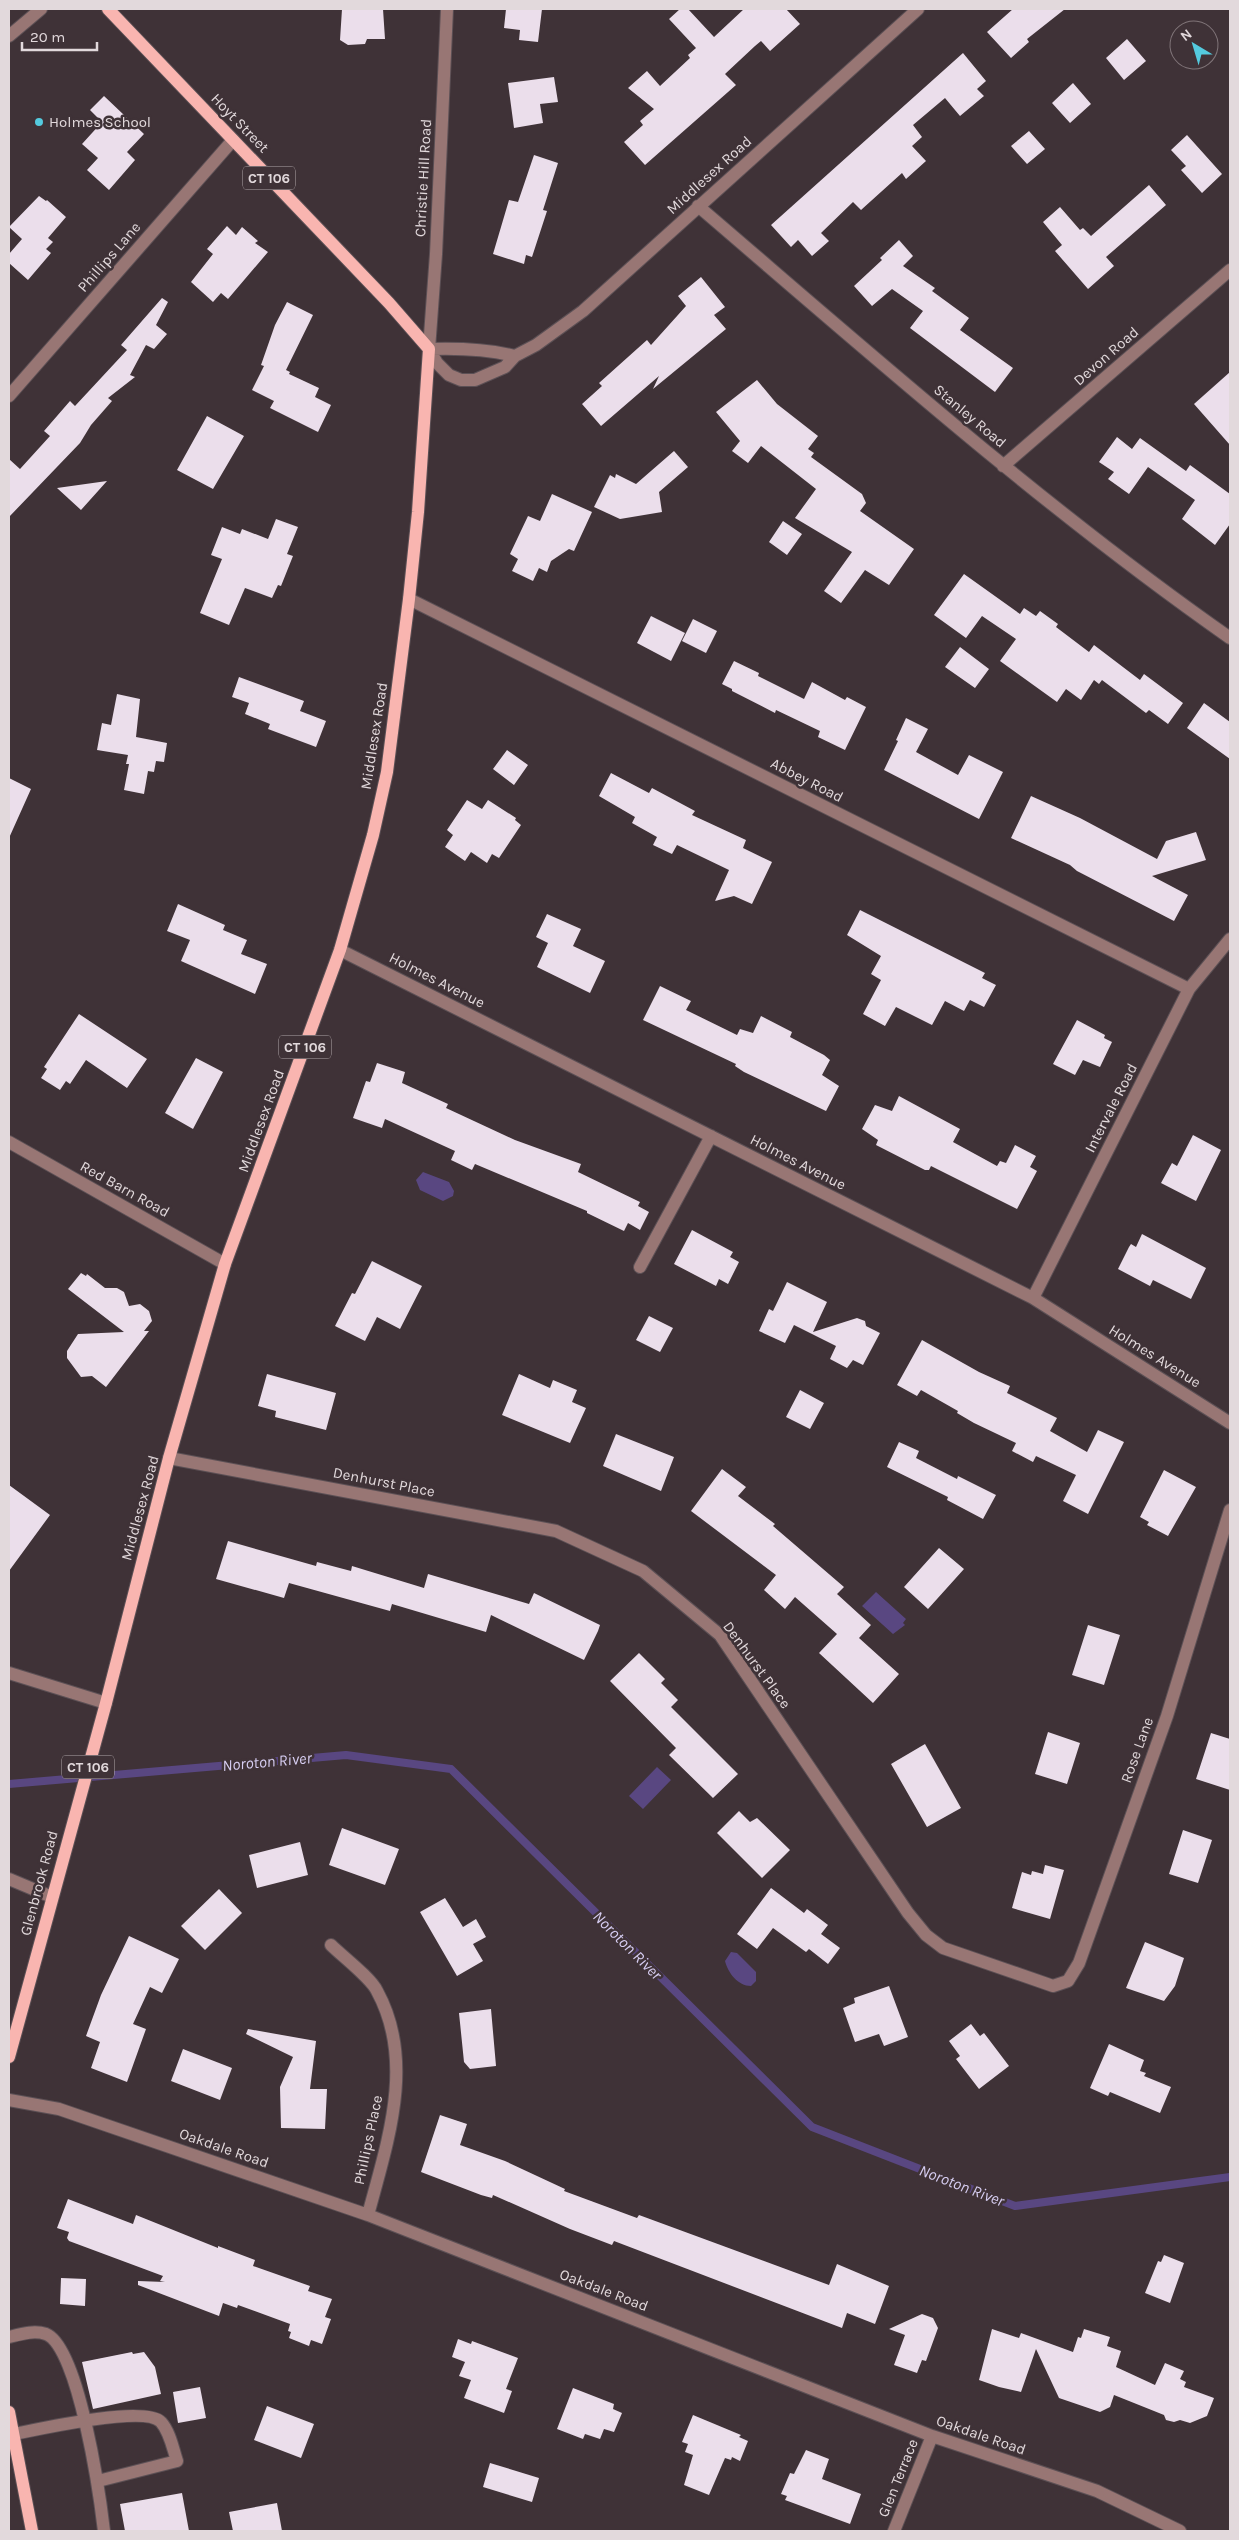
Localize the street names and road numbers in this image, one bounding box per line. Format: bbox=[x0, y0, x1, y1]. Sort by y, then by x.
street label: Hoyt Street bbox=[207, 90, 273, 157]
street label: Christie Hill Road bbox=[411, 118, 435, 238]
street label: Middlesex Road bbox=[663, 132, 755, 218]
road number: CT 106 bbox=[243, 167, 295, 190]
street label: Phillips Lane bbox=[74, 218, 144, 296]
street label: Devon Road bbox=[1070, 323, 1142, 389]
street label: Stanley Road bbox=[930, 381, 1010, 451]
street label: Middlesex Road bbox=[357, 681, 391, 791]
street label: Abbey Road bbox=[768, 754, 846, 806]
street label: Holmes Avenue bbox=[386, 948, 488, 1012]
road number: CT 106 bbox=[279, 1036, 331, 1058]
street label: Intervale Road bbox=[1081, 1060, 1141, 1156]
street label: Middlesex Road bbox=[234, 1067, 288, 1175]
street label: Holmes Avenue bbox=[747, 1130, 849, 1194]
street label: Red Barn Road bbox=[77, 1157, 173, 1221]
street label: Holmes Avenue bbox=[1106, 1321, 1204, 1391]
street label: Middlesex Road bbox=[117, 1453, 163, 1563]
street label: Denhurst Place bbox=[331, 1463, 437, 1501]
street label: Denhurst Place bbox=[719, 1618, 795, 1712]
street label: Rose Lane bbox=[1117, 1715, 1157, 1785]
road number: CT 106 bbox=[62, 1755, 114, 1778]
street label: Glenbrook Road bbox=[16, 1829, 62, 1937]
street label: Phillips Place bbox=[350, 2094, 386, 2186]
street label: Oakdale Road bbox=[177, 2124, 271, 2172]
street label: Oakdale Road bbox=[557, 2265, 651, 2315]
street label: Oakdale Road bbox=[934, 2411, 1028, 2459]
street label: Glen Terrace bbox=[874, 2436, 922, 2520]

